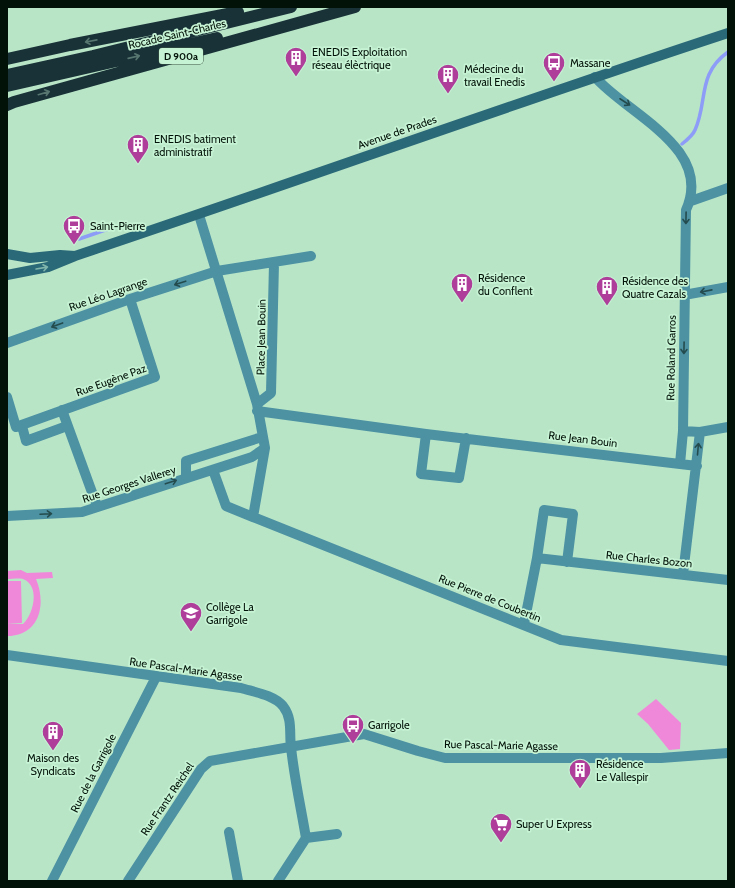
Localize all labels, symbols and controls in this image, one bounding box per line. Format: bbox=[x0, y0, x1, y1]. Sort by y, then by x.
street label: Rocade Saint-Charles bbox=[127, 16, 228, 52]
one-way arrow bbox=[85, 37, 98, 45]
building icon: ENEDIS Exploitation réseau élèctrique bbox=[283, 45, 309, 78]
place label: ENEDIS Exploitation réseau élèctrique bbox=[312, 45, 407, 72]
road number: D 900a bbox=[159, 48, 203, 64]
bus stop icon: Massane bbox=[541, 50, 567, 83]
one-way arrow bbox=[127, 53, 140, 61]
place label: Massane bbox=[570, 56, 611, 70]
building icon: Médecine du travail Enedis bbox=[435, 62, 461, 95]
place label: Médecine du travail Enedis bbox=[464, 62, 525, 89]
one-way arrow bbox=[37, 89, 50, 96]
one-way arrow bbox=[619, 99, 631, 107]
street label: Avenue de Prades bbox=[356, 112, 439, 152]
building icon: ENEDIS batiment administratif bbox=[125, 132, 151, 165]
place label: ENEDIS batiment administratif bbox=[154, 132, 236, 159]
one-way arrow bbox=[682, 211, 690, 224]
bus stop icon: Saint-Pierre bbox=[61, 213, 87, 246]
place label: Saint-Pierre bbox=[90, 219, 145, 233]
one-way arrow bbox=[35, 264, 48, 272]
building icon: Résidence du Conflent bbox=[449, 271, 475, 304]
place label: Résidence du Conflent bbox=[478, 271, 533, 298]
street label: Rue Léo Lagrange bbox=[67, 274, 149, 314]
building icon: Résidence des Quatre Cazals bbox=[594, 274, 620, 307]
place label: Résidence des Quatre Cazals bbox=[622, 274, 689, 301]
one-way arrow bbox=[174, 279, 186, 287]
one-way arrow bbox=[700, 287, 713, 295]
street label: Place Jean Bouin bbox=[253, 299, 269, 375]
street label: Rue Roland Garros bbox=[663, 315, 679, 401]
one-way arrow bbox=[50, 322, 63, 329]
one-way arrow bbox=[680, 341, 688, 354]
street label: Rue Eugène Paz bbox=[74, 361, 148, 399]
street label: Rue Jean Bouin bbox=[548, 428, 618, 450]
one-way arrow bbox=[695, 443, 702, 456]
street label: Rue Georges Vallerey bbox=[80, 462, 178, 506]
one-way arrow bbox=[165, 478, 177, 486]
one-way arrow bbox=[39, 510, 52, 517]
street label: Rue Charles Bozon bbox=[605, 547, 693, 571]
street label: Rue Pierre de Coubertin bbox=[437, 571, 543, 625]
school or university icon: Collège La Garrigole bbox=[178, 600, 204, 633]
place label: Collège La Garrigole bbox=[206, 600, 255, 627]
street label: Rue Pascal-Marie Agasse bbox=[129, 654, 244, 684]
bus stop icon: Garrigole bbox=[340, 712, 366, 745]
place label: Garrigole bbox=[368, 718, 410, 732]
building icon: Maison des Syndicats bbox=[40, 719, 66, 752]
street label: Rue de la Garrigole bbox=[67, 731, 119, 815]
street label: Rue Pascal-Marie Agasse bbox=[444, 737, 559, 753]
place label: Maison des Syndicats bbox=[27, 751, 79, 778]
building icon: Résidence Le Vallespir bbox=[567, 757, 593, 790]
place label: Résidence Le Vallespir bbox=[596, 757, 649, 784]
street label: Rue Frantz Reichel bbox=[137, 759, 197, 838]
supermarket icon: Super U Express bbox=[488, 811, 514, 844]
place label: Super U Express bbox=[516, 817, 592, 831]

